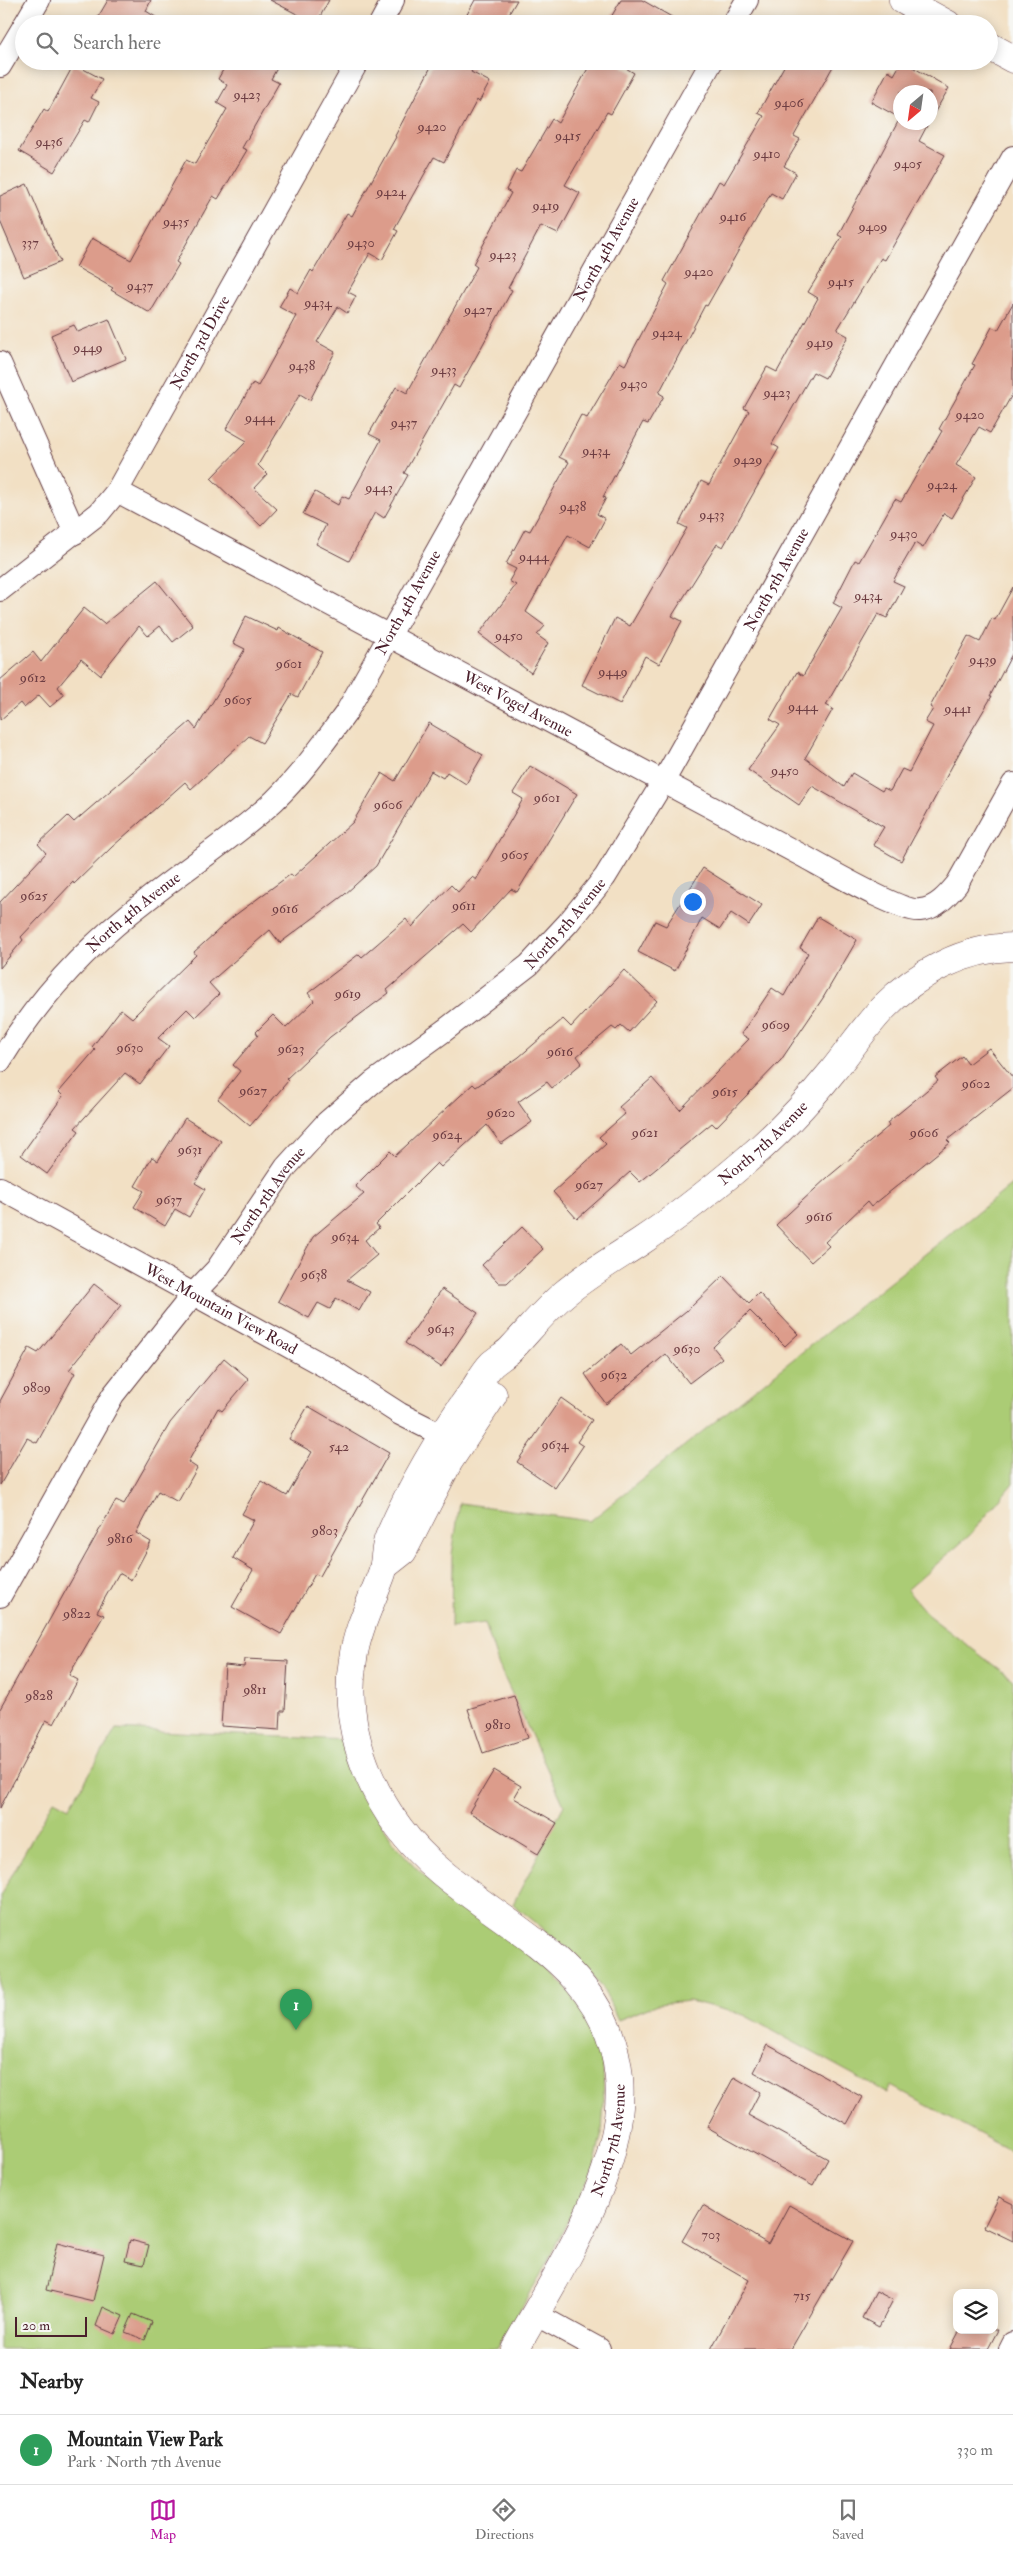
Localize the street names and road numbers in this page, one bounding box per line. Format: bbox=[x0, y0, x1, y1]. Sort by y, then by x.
street label: North 4th Avenue bbox=[569, 193, 644, 305]
street label: North 3rd Drive bbox=[166, 292, 235, 393]
street label: North 5th Avenue bbox=[740, 524, 813, 634]
street label: North 4th Avenue bbox=[371, 546, 445, 658]
street label: West Vogel Avenue bbox=[458, 666, 576, 742]
street label: North 4th Avenue bbox=[82, 867, 185, 957]
street label: North 5th Avenue bbox=[520, 874, 611, 974]
street label: North 7th Avenue bbox=[714, 1097, 813, 1190]
street label: North 5th Avenue bbox=[227, 1142, 310, 1248]
street label: West Mountain View Road bbox=[140, 1259, 301, 1359]
street label: North 7th Avenue bbox=[587, 2083, 630, 2200]

